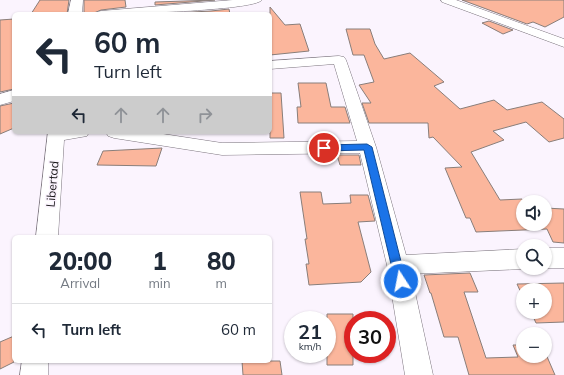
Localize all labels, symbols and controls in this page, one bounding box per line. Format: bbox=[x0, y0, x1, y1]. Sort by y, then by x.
text: 60 m bbox=[94, 25, 160, 60]
icon: left bbox=[28, 28, 80, 80]
text: Turn left bbox=[94, 60, 162, 83]
icon: left bbox=[68, 104, 90, 126]
icon: ahead bbox=[110, 104, 132, 126]
icon: ahead bbox=[152, 104, 174, 126]
icon: right bbox=[194, 104, 216, 126]
pin bbox=[307, 131, 341, 165]
icon: arrive bbox=[313, 137, 335, 159]
street label: Libertad bbox=[43, 160, 61, 208]
map controls bbox=[516, 195, 552, 363]
button: sound bbox=[516, 195, 552, 231]
button: search bbox=[516, 239, 552, 275]
text: 20:00 bbox=[48, 246, 112, 276]
text: 1 bbox=[152, 246, 167, 276]
text: 80 bbox=[207, 246, 236, 276]
position arrow bbox=[380, 260, 422, 302]
text: Arrival bbox=[60, 275, 100, 291]
text: min bbox=[148, 275, 171, 291]
text: m bbox=[216, 275, 227, 291]
button: + bbox=[516, 283, 552, 319]
speed limit sign: 30 bbox=[344, 311, 396, 363]
icon: left bbox=[28, 319, 50, 341]
text: 21 bbox=[298, 319, 322, 344]
text: Turn left bbox=[62, 320, 121, 339]
text: 60 m bbox=[221, 320, 256, 339]
button: − bbox=[516, 327, 552, 363]
text: km/h bbox=[299, 340, 321, 353]

